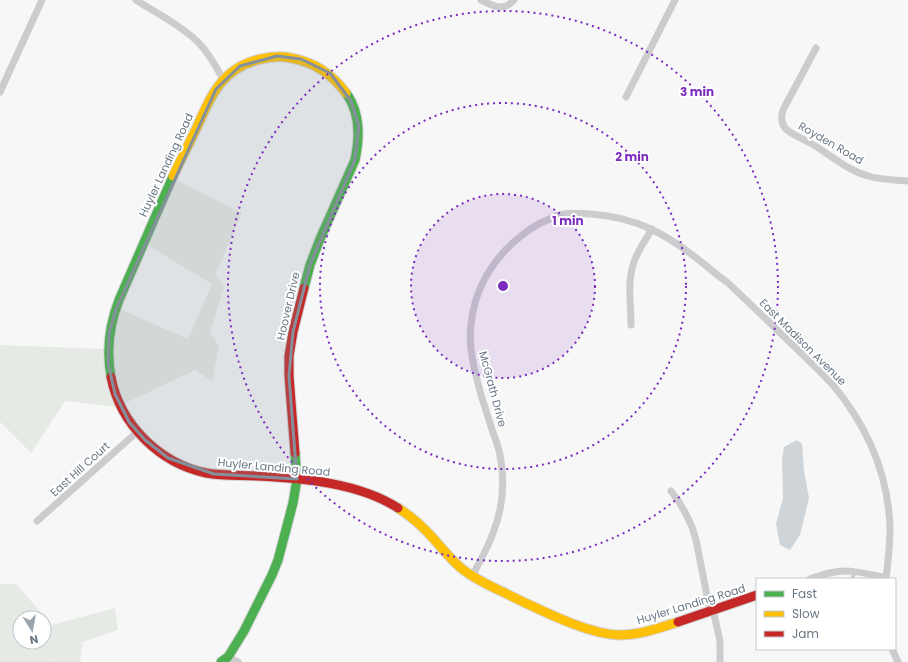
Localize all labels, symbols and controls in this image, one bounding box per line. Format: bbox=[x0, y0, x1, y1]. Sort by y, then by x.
text: 3 min bbox=[680, 83, 714, 100]
street label: Huyler Landing Road bbox=[135, 111, 197, 219]
street label: Royden Road bbox=[795, 118, 867, 168]
text: 2 min bbox=[615, 148, 649, 165]
text: 1 min bbox=[552, 212, 584, 229]
street label: Hoover Drive bbox=[272, 270, 304, 342]
centre of rings bbox=[496, 279, 510, 293]
street label: East Madison Avenue bbox=[756, 295, 850, 389]
street label: McGrath Drive bbox=[475, 349, 511, 429]
street label: East Hill Court bbox=[47, 438, 113, 500]
street label: Huyler Landing Road bbox=[217, 454, 331, 480]
legend bbox=[756, 578, 896, 650]
street label: Huyler Landing Road bbox=[635, 580, 747, 628]
text: Fast bbox=[792, 585, 817, 602]
text: Slow bbox=[792, 605, 820, 622]
north arrow bbox=[12, 610, 52, 650]
text: Jam bbox=[792, 625, 819, 642]
text: N bbox=[28, 631, 39, 648]

